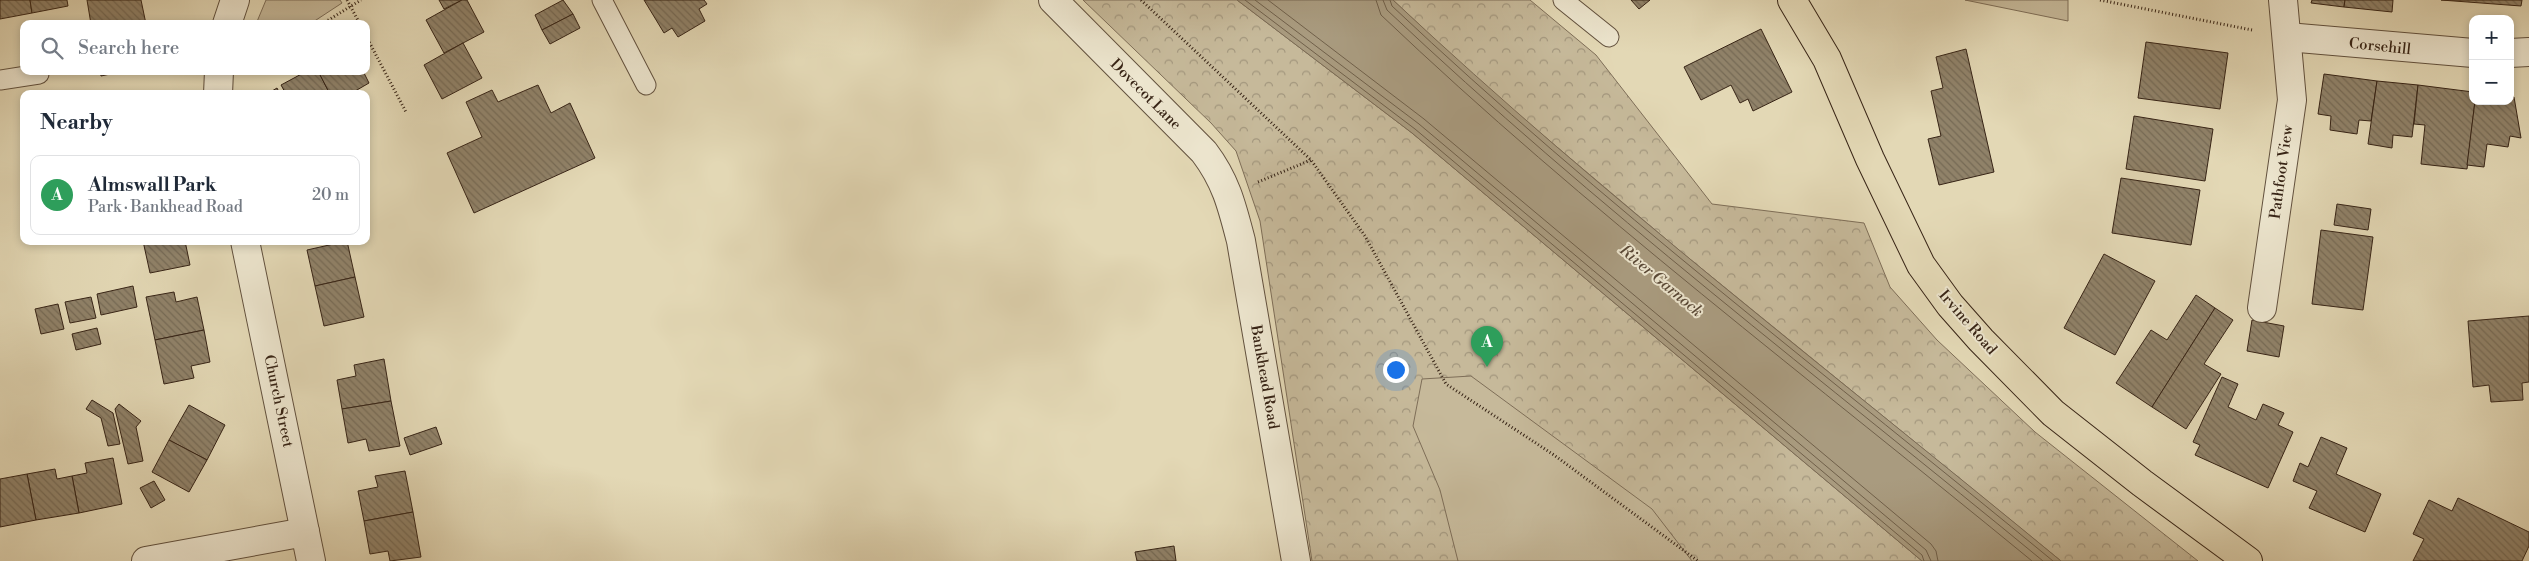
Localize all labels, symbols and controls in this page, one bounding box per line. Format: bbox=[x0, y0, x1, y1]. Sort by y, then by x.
map controls bbox=[2469, 15, 2514, 105]
button: + bbox=[2469, 15, 2514, 60]
search box bbox=[20, 20, 370, 75]
icon: search bbox=[38, 34, 66, 62]
street label: Corsehill bbox=[2348, 34, 2412, 59]
text: Search here bbox=[78, 36, 179, 60]
street label: Dovecot Lane bbox=[1106, 55, 1185, 134]
button: − bbox=[2469, 60, 2514, 105]
text: Nearby bbox=[40, 110, 113, 136]
street label: Pathfoot View bbox=[2266, 123, 2298, 220]
text: Almswall Park bbox=[88, 173, 216, 197]
text: A bbox=[51, 185, 63, 205]
text: 20 m bbox=[312, 185, 349, 205]
text: Park · Bankhead Road bbox=[88, 197, 243, 217]
water label: River Garnock bbox=[1615, 239, 1707, 321]
street label: Irvine Road bbox=[1934, 286, 2001, 359]
street label: Bankhead Road bbox=[1246, 323, 1283, 431]
pin: A bbox=[1471, 326, 1503, 367]
street label: Church Street bbox=[259, 353, 298, 450]
your location bbox=[1383, 357, 1409, 383]

